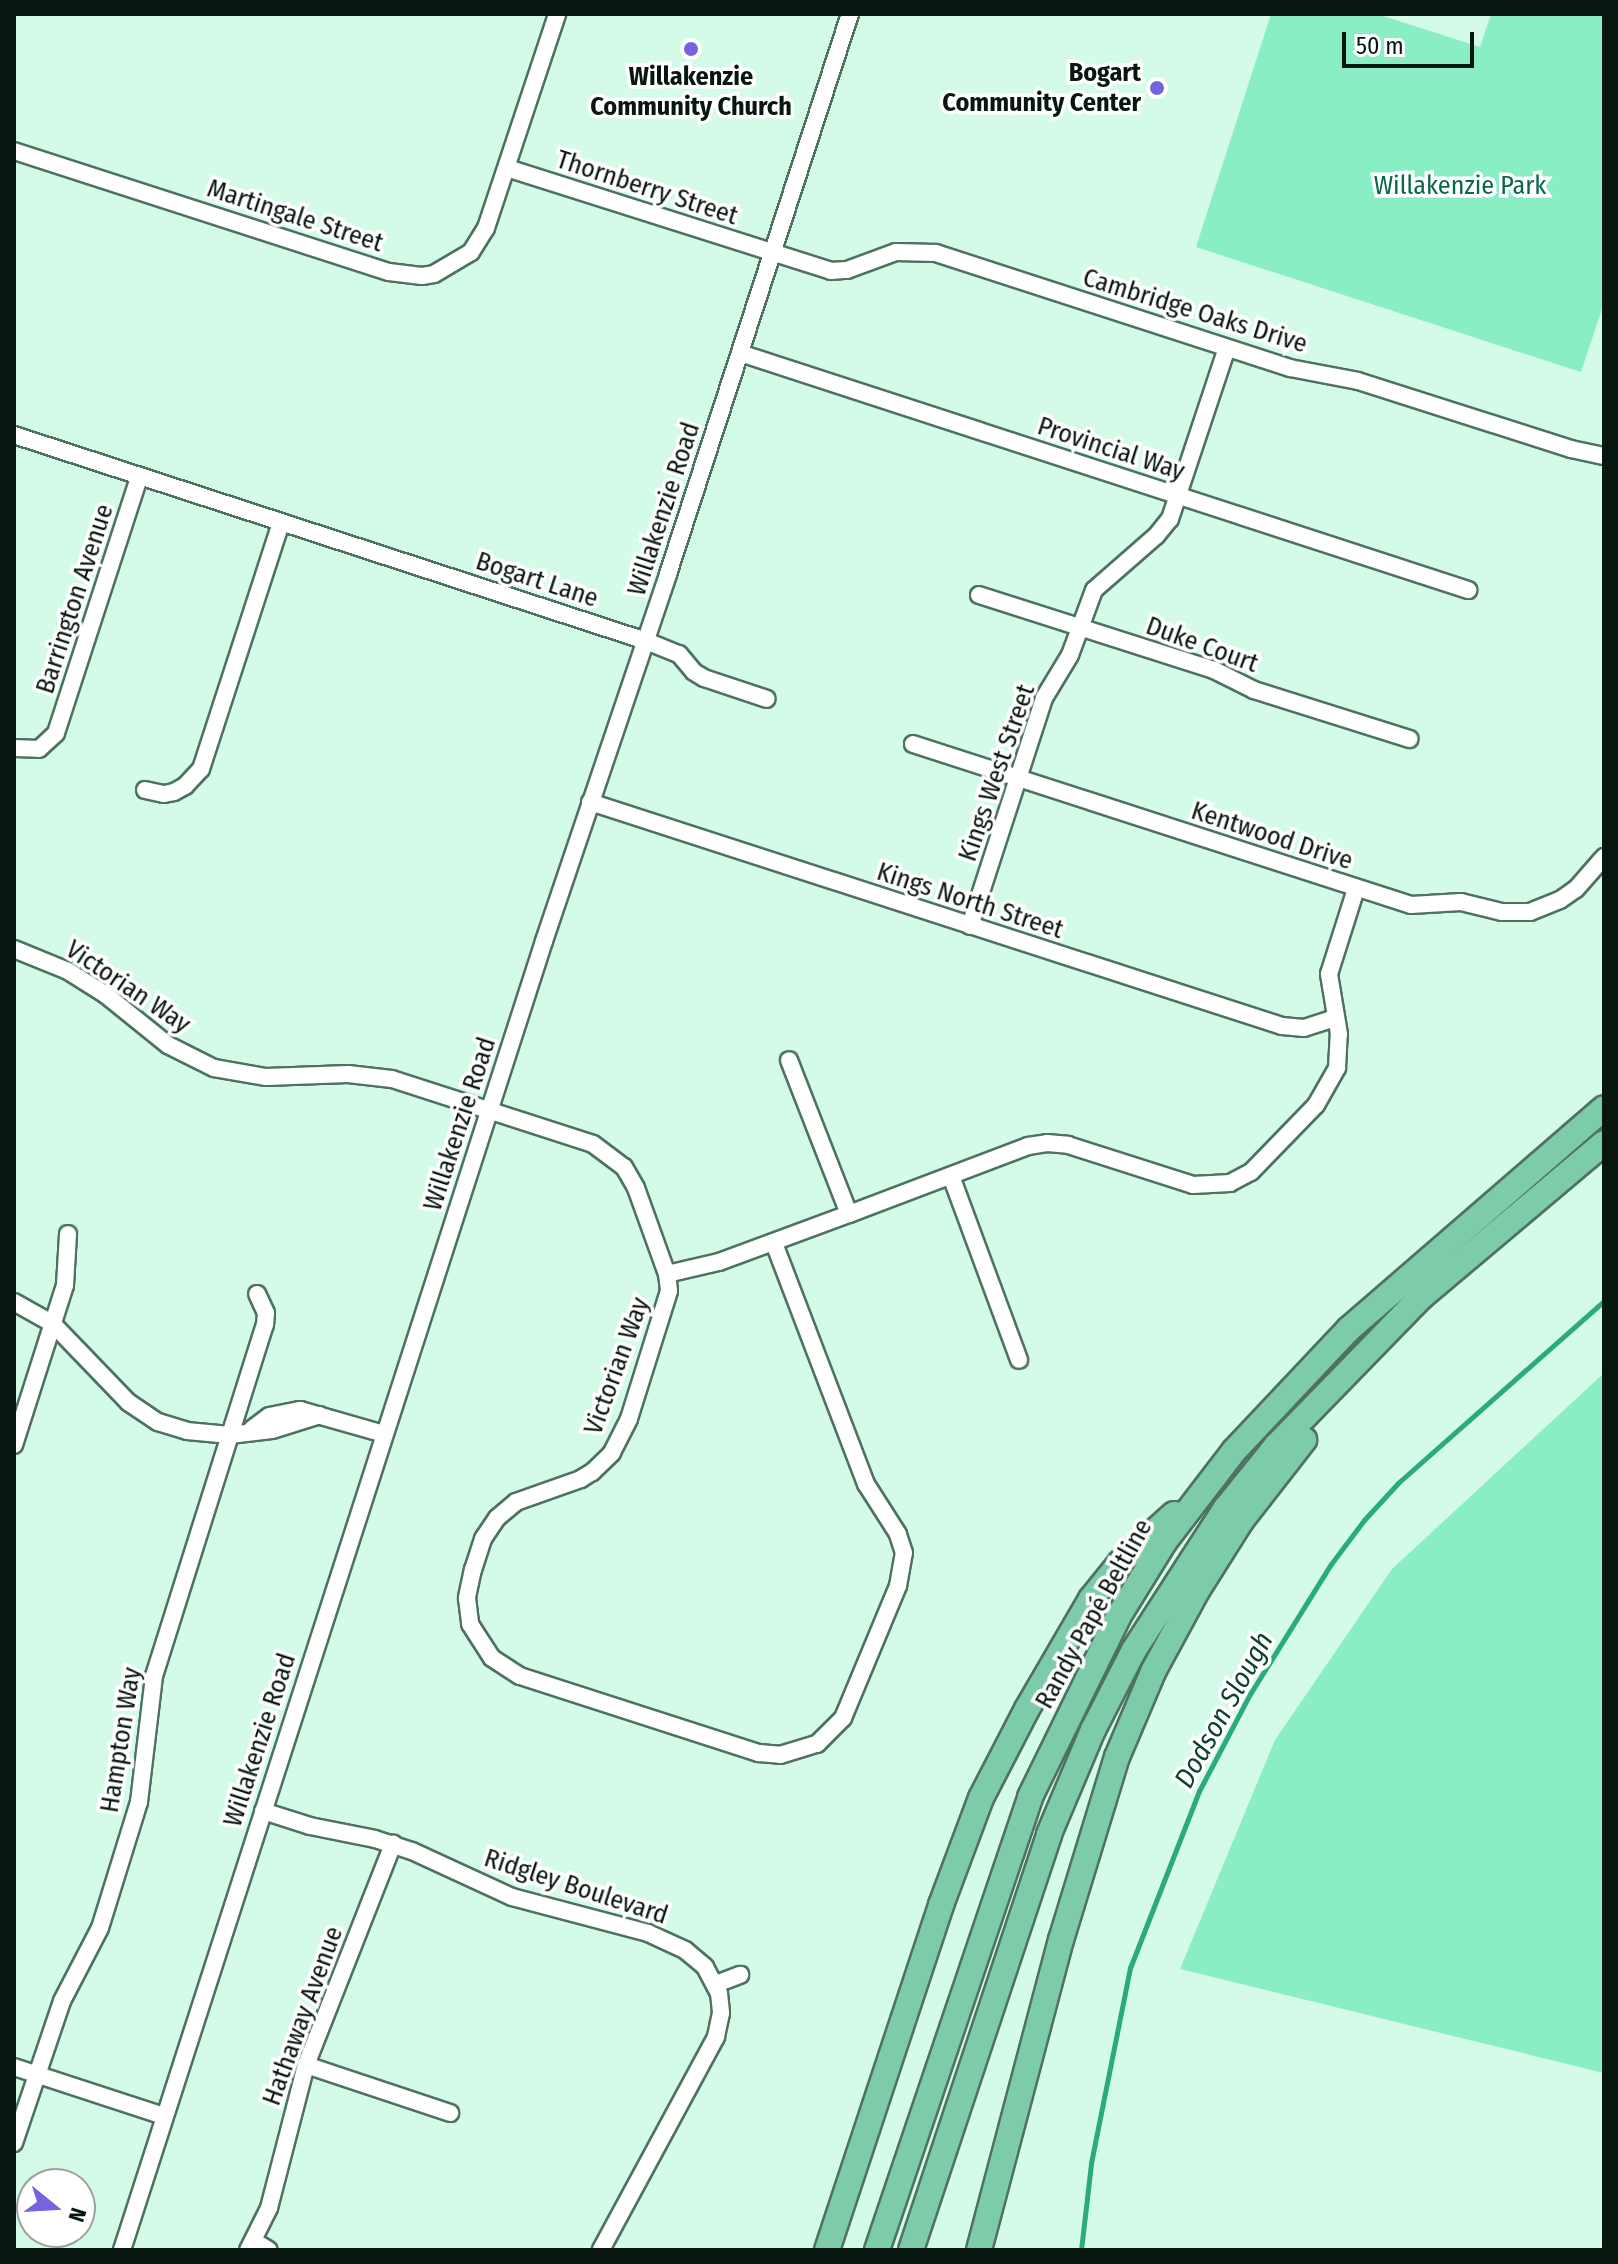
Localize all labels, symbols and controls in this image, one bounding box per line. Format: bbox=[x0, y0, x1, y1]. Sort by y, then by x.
scale bar bbox=[1346, 16, 1478, 66]
text: 50 m bbox=[1356, 32, 1404, 60]
marker: Willakenzie Community Church bbox=[682, 40, 700, 58]
place label: Bogart Community Center bbox=[942, 57, 1141, 118]
place label: Willakenzie Community Church bbox=[590, 61, 792, 122]
marker: Bogart Community Center bbox=[1148, 79, 1166, 97]
street label: Thornberry Street bbox=[552, 144, 742, 232]
park label: Willakenzie Park bbox=[1374, 170, 1546, 202]
street label: Martingale Street bbox=[203, 173, 387, 259]
street label: Cambridge Oaks Drive bbox=[1079, 262, 1311, 360]
street label: Provincial Way bbox=[1034, 411, 1188, 487]
street label: Willakenzie Road bbox=[621, 418, 707, 600]
street label: Barrington Avenue bbox=[30, 500, 120, 698]
street label: Bogart Lane bbox=[472, 546, 602, 614]
street label: Duke Court bbox=[1142, 610, 1262, 680]
street label: Kings West Street bbox=[952, 680, 1042, 866]
street label: Kentwood Drive bbox=[1187, 795, 1357, 877]
street label: Kings North Street bbox=[873, 856, 1067, 946]
street label: Victorian Way bbox=[60, 934, 196, 1040]
street label: Willakenzie Road bbox=[417, 1033, 503, 1215]
street label: Victorian Way bbox=[578, 1293, 656, 1439]
street label: Randy Papé Beltline bbox=[1029, 1514, 1159, 1714]
water label: Dodson Slough bbox=[1167, 1626, 1281, 1794]
street label: Willakenzie Road bbox=[217, 1649, 303, 1831]
street label: Hampton Way bbox=[94, 1665, 148, 1815]
street label: Ridgley Boulevard bbox=[480, 1843, 672, 1931]
street label: Hathaway Avenue bbox=[256, 1922, 350, 2110]
north arrow bbox=[16, 2168, 96, 2248]
text: N bbox=[63, 2205, 92, 2225]

